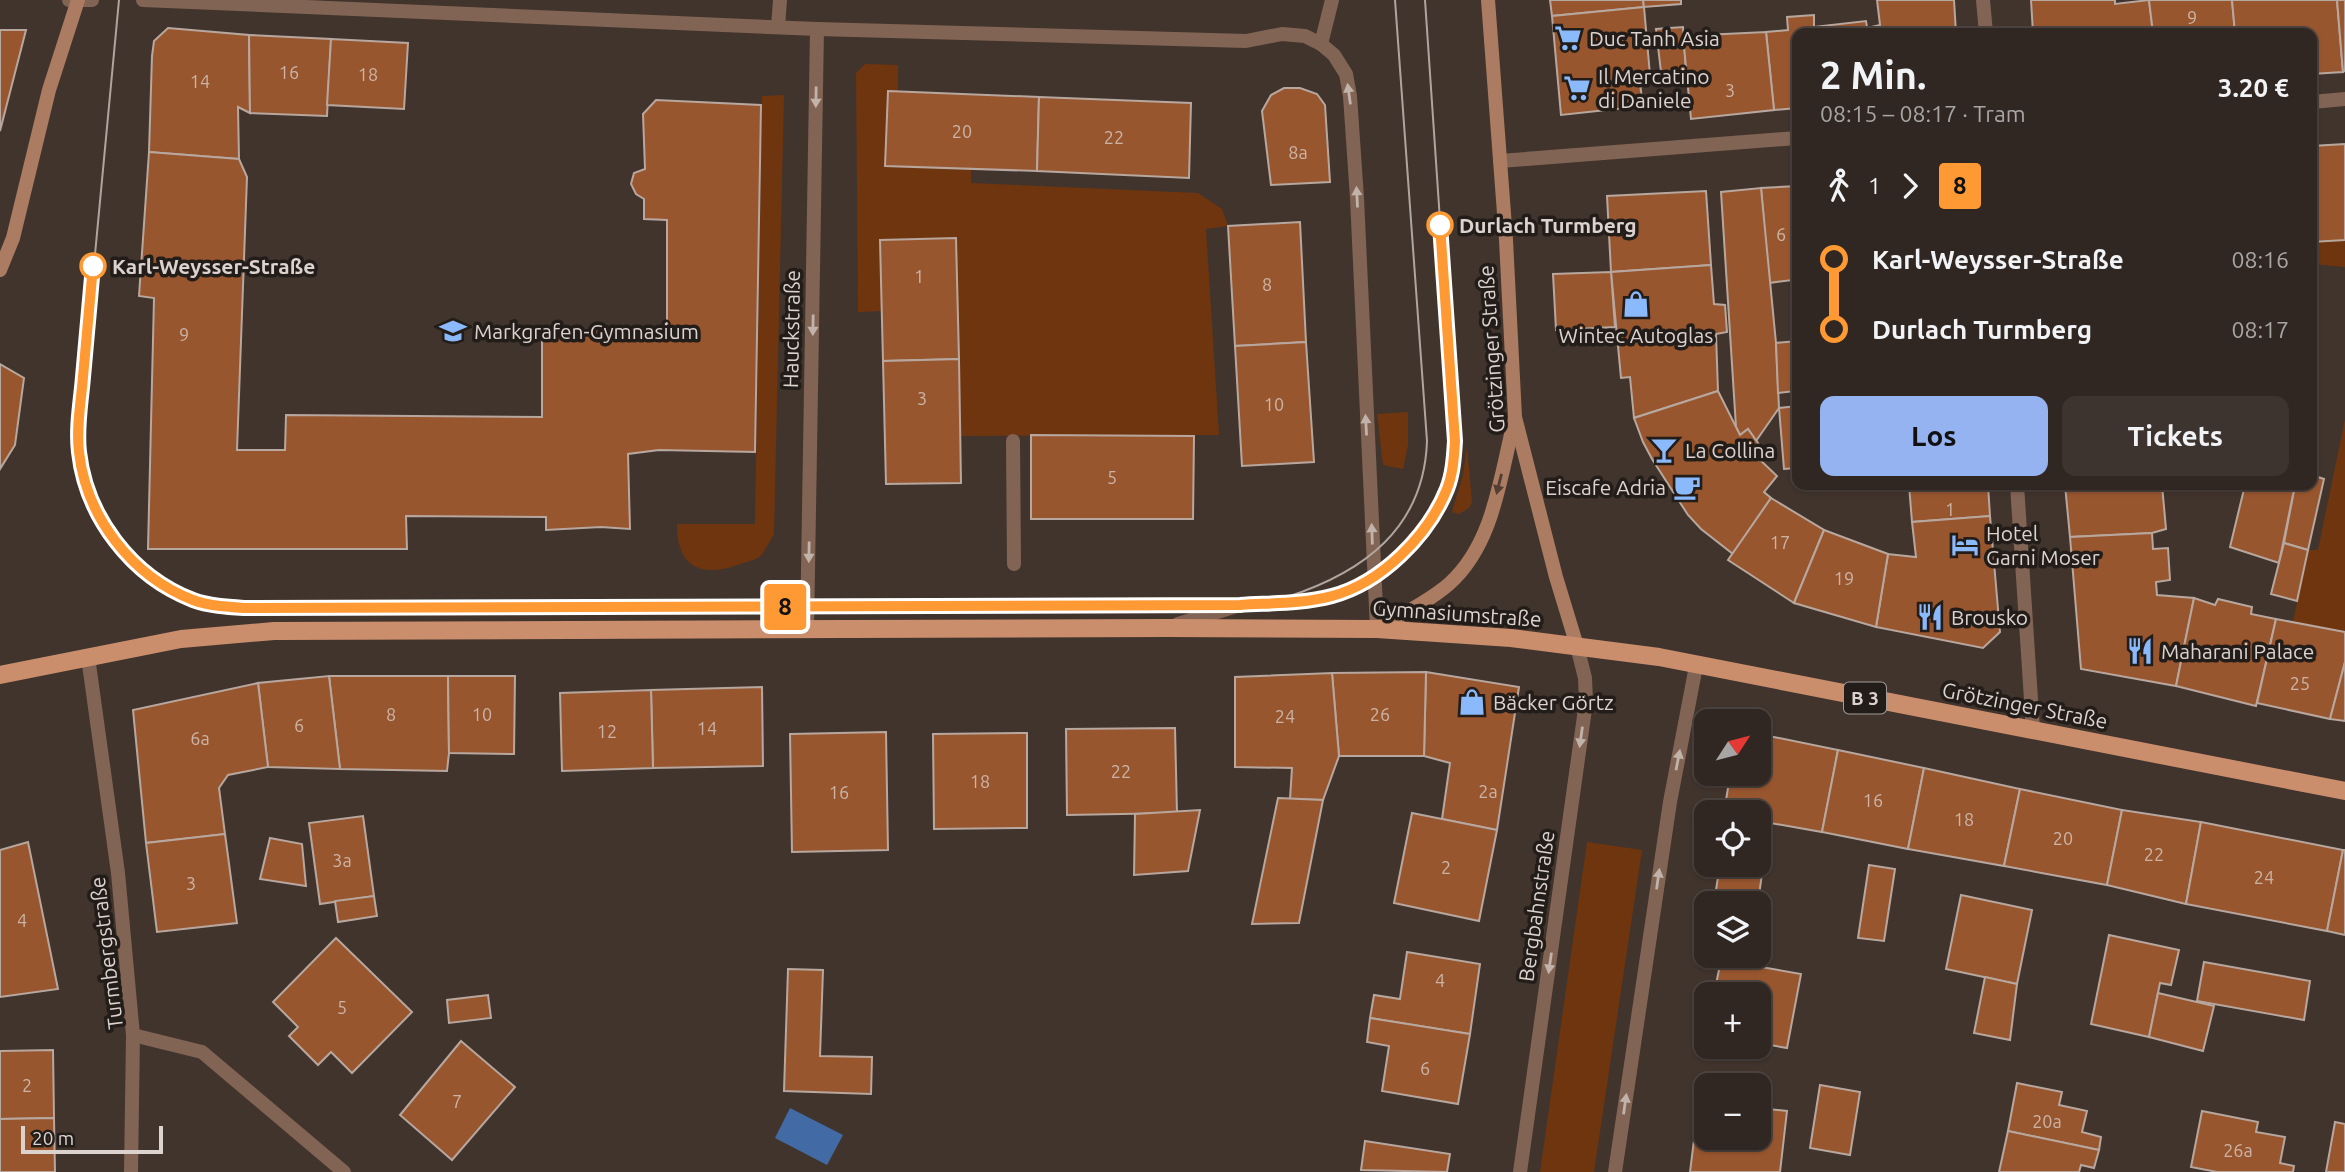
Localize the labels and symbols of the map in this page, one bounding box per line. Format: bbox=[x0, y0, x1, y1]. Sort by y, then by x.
house number: 9 bbox=[2187, 7, 2197, 27]
supermarket icon: Duc Tanh Asia bbox=[1553, 23, 1583, 53]
place label: Duc Tanh Asia bbox=[1589, 26, 1720, 50]
house number: 16 bbox=[279, 62, 299, 82]
house number: 18 bbox=[358, 64, 378, 84]
place label: Il Mercatino di Daniele bbox=[1598, 64, 1710, 112]
house number: 14 bbox=[190, 71, 210, 91]
supermarket icon: Il Mercatino di Daniele bbox=[1562, 73, 1592, 103]
house number: 3 bbox=[1725, 80, 1735, 100]
one-way arrow bbox=[1343, 82, 1354, 104]
one-way arrow bbox=[810, 87, 822, 109]
house number: 20 bbox=[952, 121, 972, 141]
house number: 22 bbox=[1104, 127, 1124, 147]
house number: 8a bbox=[1288, 142, 1308, 162]
one-way arrow bbox=[1351, 186, 1362, 208]
marker: Durlach Turmberg bbox=[1427, 212, 1453, 238]
place label: Durlach Turmberg bbox=[1459, 213, 1637, 237]
house number: 6 bbox=[1776, 224, 1786, 244]
marker: Karl-Weysser-Straße bbox=[80, 253, 106, 279]
place label: Karl-Weysser-Straße bbox=[112, 254, 315, 278]
street label: Grötzinger Straße bbox=[1473, 264, 1509, 434]
house number: 1 bbox=[914, 266, 924, 286]
street label: Hauckstraße bbox=[778, 270, 804, 388]
house number: 8 bbox=[1262, 274, 1272, 294]
shop icon: Wintec Autoglas bbox=[1621, 289, 1651, 319]
one-way arrow bbox=[807, 314, 818, 336]
school or university icon: Markgrafen-Gymnasium bbox=[438, 316, 468, 346]
place label: Markgrafen-Gymnasium bbox=[474, 319, 699, 343]
place label: Wintec Autoglas bbox=[1559, 323, 1713, 347]
house number: 9 bbox=[179, 324, 189, 344]
house number: 3 bbox=[917, 388, 927, 408]
house number: 10 bbox=[1264, 394, 1284, 414]
one-way arrow bbox=[1361, 414, 1372, 436]
bar icon: La Collina bbox=[1649, 435, 1679, 465]
place label: La Collina bbox=[1685, 438, 1775, 462]
house number: 5 bbox=[1107, 467, 1117, 487]
cafe icon: Eiscafe Adria bbox=[1672, 472, 1702, 502]
one-way arrow bbox=[1493, 473, 1504, 495]
place label: Eiscafe Adria bbox=[1545, 475, 1666, 499]
house number: 1 bbox=[1945, 499, 1955, 519]
place label: Hotel Garni Moser bbox=[1986, 521, 2100, 569]
one-way arrow bbox=[1366, 523, 1377, 545]
hotel icon: Hotel Garni Moser bbox=[1950, 530, 1980, 560]
house number: 17 bbox=[1770, 532, 1790, 552]
one-way arrow bbox=[803, 542, 815, 564]
house number: 19 bbox=[1834, 568, 1854, 588]
line badge: 8 bbox=[762, 584, 808, 630]
street label: Gymnasiumstraße bbox=[1372, 595, 1542, 631]
restaurant icon: Brousko bbox=[1915, 602, 1945, 632]
place label: Brousko bbox=[1951, 605, 2028, 629]
restaurant icon: Maharani Palace bbox=[2125, 636, 2155, 666]
place label: Maharani Palace bbox=[2161, 639, 2314, 663]
house number: 25 bbox=[2290, 673, 2310, 693]
street label: Grötzinger Straße bbox=[1940, 677, 2110, 733]
road number: B 3 bbox=[1844, 682, 1886, 713]
shop icon: Bäcker Görtz bbox=[1457, 687, 1487, 717]
place label: Bäcker Görtz bbox=[1493, 690, 1614, 714]
house number: 8 bbox=[386, 704, 396, 724]
house number: 10 bbox=[472, 704, 492, 724]
house number: 26 bbox=[1370, 704, 1390, 724]
house number: 24 bbox=[1275, 706, 1295, 726]
north arrow bbox=[1694, 709, 1771, 786]
house number: 6 bbox=[294, 715, 304, 735]
house number: 14 bbox=[697, 718, 717, 738]
house number: 12 bbox=[597, 721, 617, 741]
one-way arrow bbox=[1575, 726, 1586, 748]
house number: 6a bbox=[190, 728, 210, 748]
one-way arrow bbox=[1673, 749, 1684, 771]
house number: 22 bbox=[1111, 761, 1131, 781]
house number: 18 bbox=[970, 771, 990, 791]
house number: 2a bbox=[1478, 781, 1498, 801]
house number: 16 bbox=[829, 782, 849, 802]
house number: 16 bbox=[1863, 790, 1883, 810]
house number: 18 bbox=[1954, 809, 1974, 829]
house number: 20 bbox=[2053, 828, 2073, 848]
street label: Bergbahnstraße bbox=[1514, 829, 1558, 983]
house number: 22 bbox=[2144, 844, 2164, 864]
house number: 3a bbox=[332, 850, 352, 870]
house number: 2 bbox=[1441, 857, 1451, 877]
house number: 24 bbox=[2254, 867, 2274, 887]
one-way arrow bbox=[1653, 868, 1664, 890]
house number: 3 bbox=[186, 873, 196, 893]
street label: Turmbergstraße bbox=[85, 875, 127, 1031]
house number: 4 bbox=[17, 910, 27, 930]
one-way arrow bbox=[1544, 952, 1555, 974]
house number: 4 bbox=[1435, 970, 1445, 990]
house number: 5 bbox=[337, 997, 347, 1017]
house number: 6 bbox=[1420, 1058, 1430, 1078]
house number: 2 bbox=[22, 1075, 32, 1095]
house number: 7 bbox=[452, 1091, 462, 1111]
one-way arrow bbox=[1620, 1093, 1631, 1115]
house number: 20a bbox=[2032, 1111, 2062, 1131]
scale bar bbox=[21, 1123, 163, 1155]
house number: 26a bbox=[2223, 1140, 2253, 1160]

